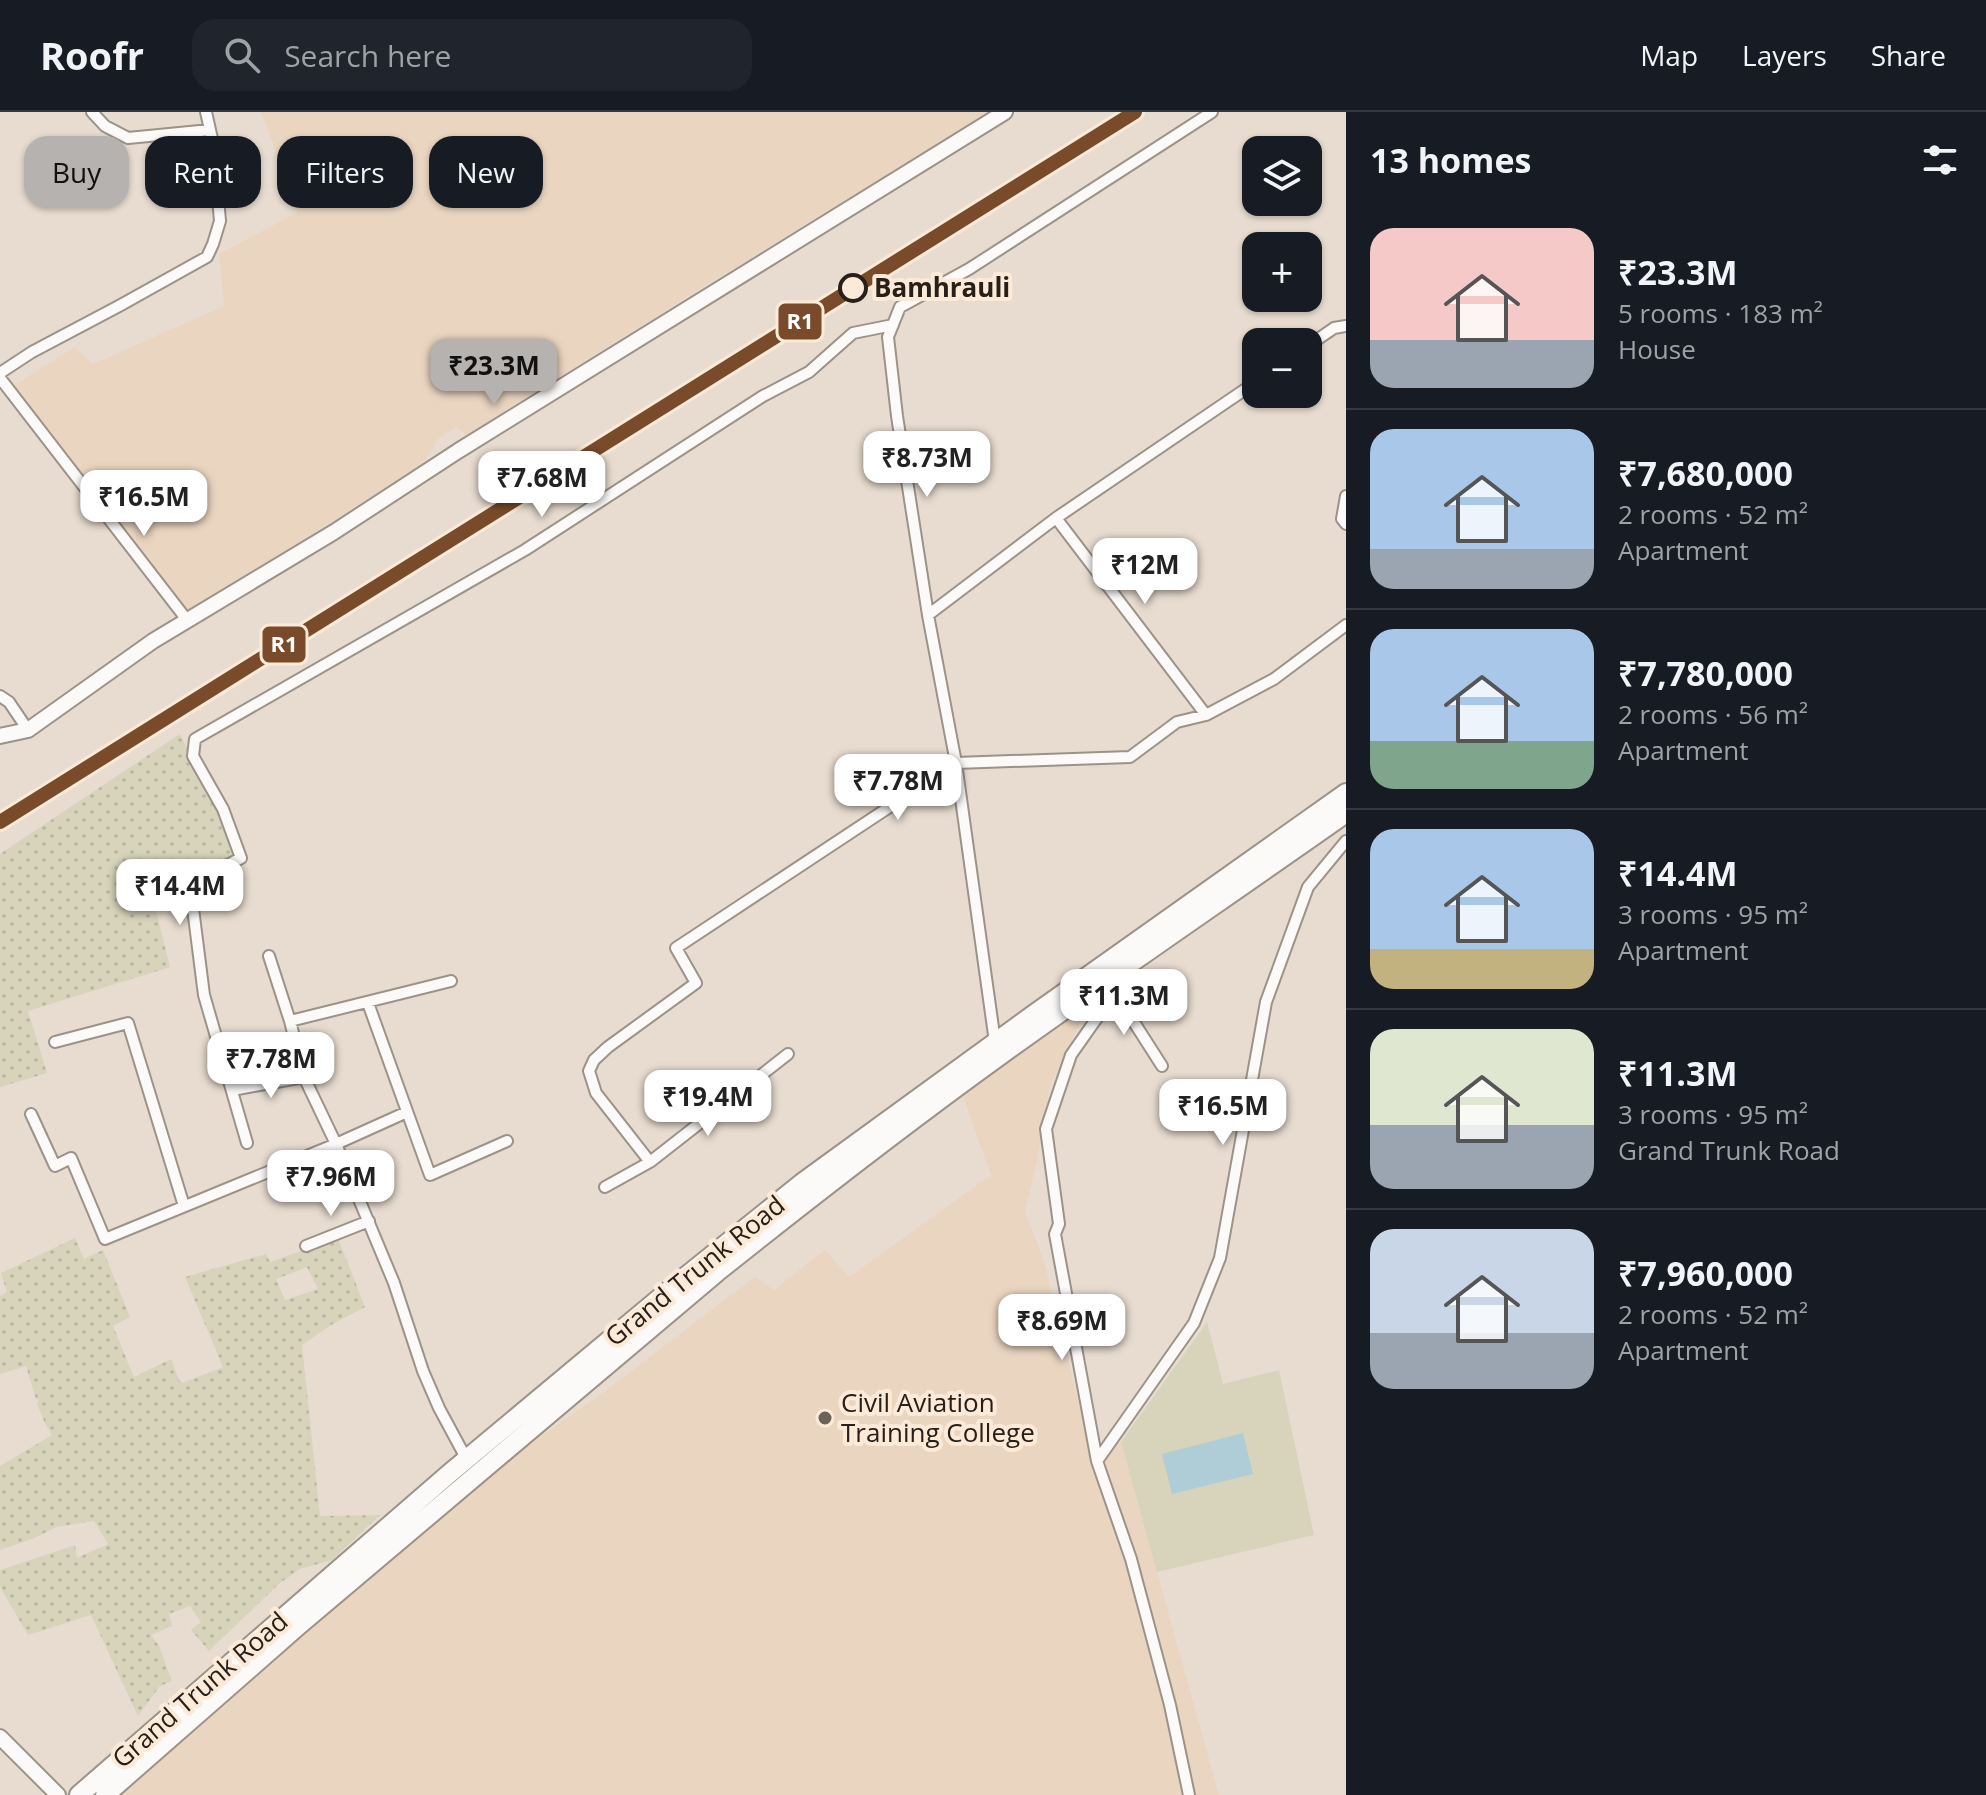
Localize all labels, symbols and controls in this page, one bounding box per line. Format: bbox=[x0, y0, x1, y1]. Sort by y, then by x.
search box bbox=[192, 19, 752, 91]
text: Roofr bbox=[40, 29, 144, 81]
icon: search bbox=[220, 33, 264, 77]
text: Search here bbox=[284, 35, 451, 76]
text: Map bbox=[1640, 36, 1698, 74]
text: Layers bbox=[1742, 36, 1827, 74]
text: Share bbox=[1871, 36, 1946, 74]
chip: Buy bbox=[24, 136, 129, 208]
chip: Rent bbox=[145, 136, 261, 208]
chip: Filters bbox=[277, 136, 413, 208]
chip: New bbox=[429, 136, 543, 208]
map controls bbox=[1242, 136, 1322, 408]
button: layers bbox=[1242, 136, 1322, 216]
text: 13 homes bbox=[1370, 137, 1531, 183]
icon: filters bbox=[1918, 138, 1962, 182]
button: + bbox=[1242, 232, 1322, 312]
text: ₹23.3M bbox=[1618, 249, 1738, 295]
icon: home bbox=[1434, 260, 1530, 356]
place label: Bamhrauli bbox=[874, 269, 1010, 305]
marker: Bamhrauli bbox=[839, 274, 867, 302]
text: 5 rooms · 183 m² bbox=[1618, 295, 1823, 331]
line badge: R1 bbox=[777, 302, 823, 341]
text: R1 bbox=[786, 305, 814, 335]
button: − bbox=[1242, 328, 1322, 408]
text: House bbox=[1618, 331, 1696, 367]
pin: ₹23.3M bbox=[429, 339, 559, 407]
text: ₹23.3M bbox=[448, 347, 540, 383]
pin: ₹8.73M bbox=[862, 431, 992, 499]
text: ₹8.73M bbox=[881, 439, 973, 475]
text: ₹7,680,000 bbox=[1618, 450, 1793, 496]
pin: ₹7.68M bbox=[477, 451, 607, 519]
text: ₹7.68M bbox=[496, 459, 588, 495]
icon: home bbox=[1434, 461, 1530, 557]
pin: ₹16.5M bbox=[79, 470, 209, 538]
text: ₹16.5M bbox=[98, 478, 190, 514]
text: 2 rooms · 52 m² bbox=[1618, 496, 1808, 532]
text: Apartment bbox=[1618, 532, 1749, 568]
pin: ₹12M bbox=[1098, 538, 1192, 606]
text: ₹12M bbox=[1110, 546, 1180, 582]
line badge: R1 bbox=[261, 625, 307, 664]
text: R1 bbox=[270, 628, 298, 658]
text: ₹7,780,000 bbox=[1618, 650, 1793, 696]
icon: home bbox=[1434, 661, 1530, 757]
text: 2 rooms · 56 m² bbox=[1618, 696, 1808, 732]
text: Apartment bbox=[1618, 732, 1749, 768]
pin: ₹7.78M bbox=[833, 754, 963, 822]
text: ₹7.78M bbox=[852, 762, 944, 798]
text: ₹14.4M bbox=[1618, 850, 1738, 896]
pin: ₹14.4M bbox=[115, 859, 245, 927]
icon: home bbox=[1434, 861, 1530, 957]
text: ₹14.4M bbox=[134, 867, 226, 903]
text: 3 rooms · 95 m² bbox=[1618, 896, 1808, 932]
text: Apartment bbox=[1618, 932, 1749, 968]
pin: ₹11.3M bbox=[1059, 969, 1189, 1037]
text: ₹11.3M bbox=[1078, 977, 1170, 1013]
pin: ₹7.78M bbox=[206, 1032, 336, 1100]
text: ₹7.78M bbox=[225, 1040, 317, 1076]
text: ₹11.3M bbox=[1618, 1050, 1738, 1096]
icon: home bbox=[1434, 1061, 1530, 1157]
pin: ₹19.4M bbox=[643, 1070, 773, 1138]
text: ₹19.4M bbox=[662, 1078, 754, 1114]
pin: ₹16.5M bbox=[1158, 1079, 1288, 1147]
text: ₹16.5M bbox=[1177, 1087, 1269, 1123]
text: 3 rooms · 95 m² bbox=[1618, 1096, 1808, 1132]
text: Grand Trunk Road bbox=[1618, 1132, 1840, 1168]
pin: ₹7.96M bbox=[266, 1150, 396, 1218]
text: ₹7.96M bbox=[285, 1158, 377, 1194]
street label: Grand Trunk Road bbox=[597, 1186, 792, 1354]
text: ₹7,960,000 bbox=[1618, 1250, 1793, 1296]
icon: home bbox=[1434, 1261, 1530, 1357]
pin: ₹8.69M bbox=[997, 1294, 1127, 1362]
text: 2 rooms · 52 m² bbox=[1618, 1296, 1808, 1332]
text: ₹8.69M bbox=[1016, 1302, 1108, 1338]
text: Apartment bbox=[1618, 1332, 1749, 1368]
place label: Civil Aviation Training College bbox=[841, 1384, 1035, 1450]
marker: Civil Aviation Training College bbox=[816, 1409, 834, 1427]
street label: Grand Trunk Road bbox=[104, 1603, 295, 1776]

